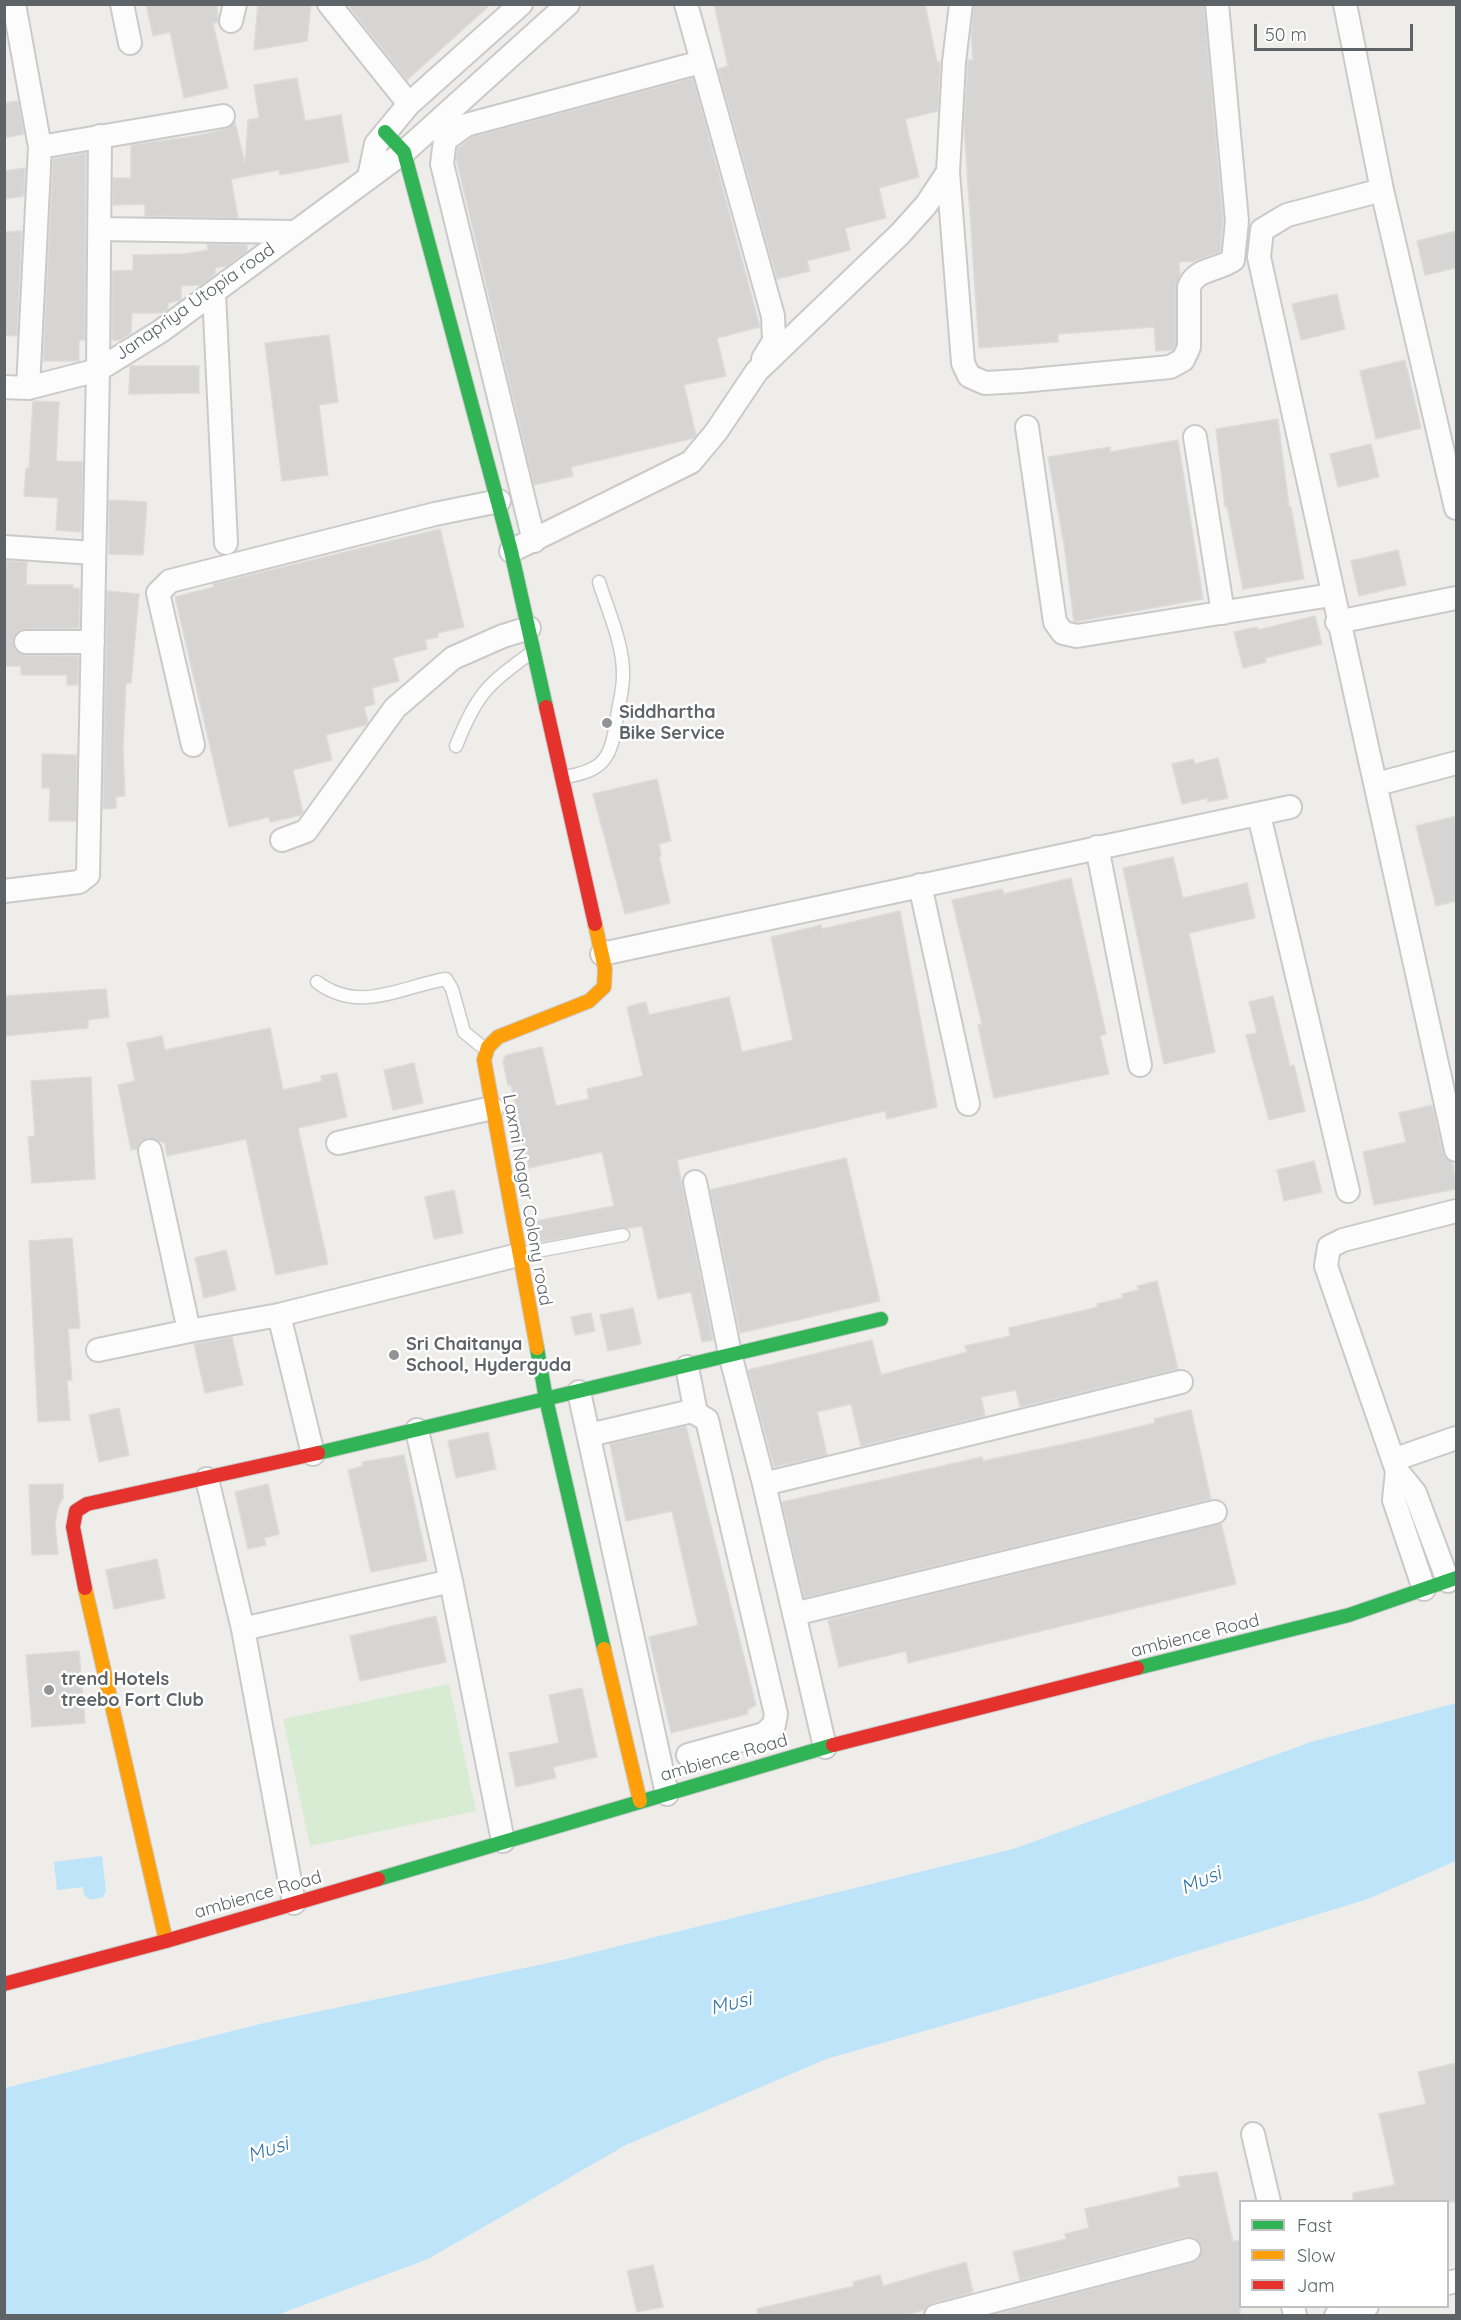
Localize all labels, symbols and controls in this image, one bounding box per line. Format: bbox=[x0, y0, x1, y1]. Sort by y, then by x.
scale bar bbox=[1257, 12, 1416, 50]
text: 50 m bbox=[1265, 23, 1307, 46]
street label: Janapriya Utopia road bbox=[111, 239, 279, 365]
place label: Siddhartha Bike Service bbox=[619, 702, 725, 744]
marker: Siddhartha Bike Service bbox=[600, 716, 614, 730]
street label: Laxmi Nagar Colony road bbox=[498, 1093, 556, 1307]
place label: Sri Chaitanya School, Hyderguda bbox=[406, 1334, 571, 1376]
marker: Sri Chaitanya School, Hyderguda bbox=[387, 1348, 401, 1362]
street label: ambience Road bbox=[1128, 1610, 1262, 1662]
place label: trend Hotels treebo Fort Club bbox=[61, 1669, 204, 1712]
marker: trend Hotels treebo Fort Club bbox=[42, 1683, 56, 1697]
street label: ambience Road bbox=[658, 1729, 790, 1787]
water label: Musi bbox=[1177, 1862, 1225, 1900]
street label: ambience Road bbox=[192, 1866, 324, 1924]
water label: Musi bbox=[708, 1987, 754, 2021]
water label: Musi bbox=[245, 2132, 291, 2168]
legend bbox=[1239, 2200, 1449, 2308]
text: Fast bbox=[1297, 2214, 1332, 2237]
text: Slow bbox=[1297, 2244, 1335, 2267]
text: Jam bbox=[1297, 2274, 1335, 2297]

